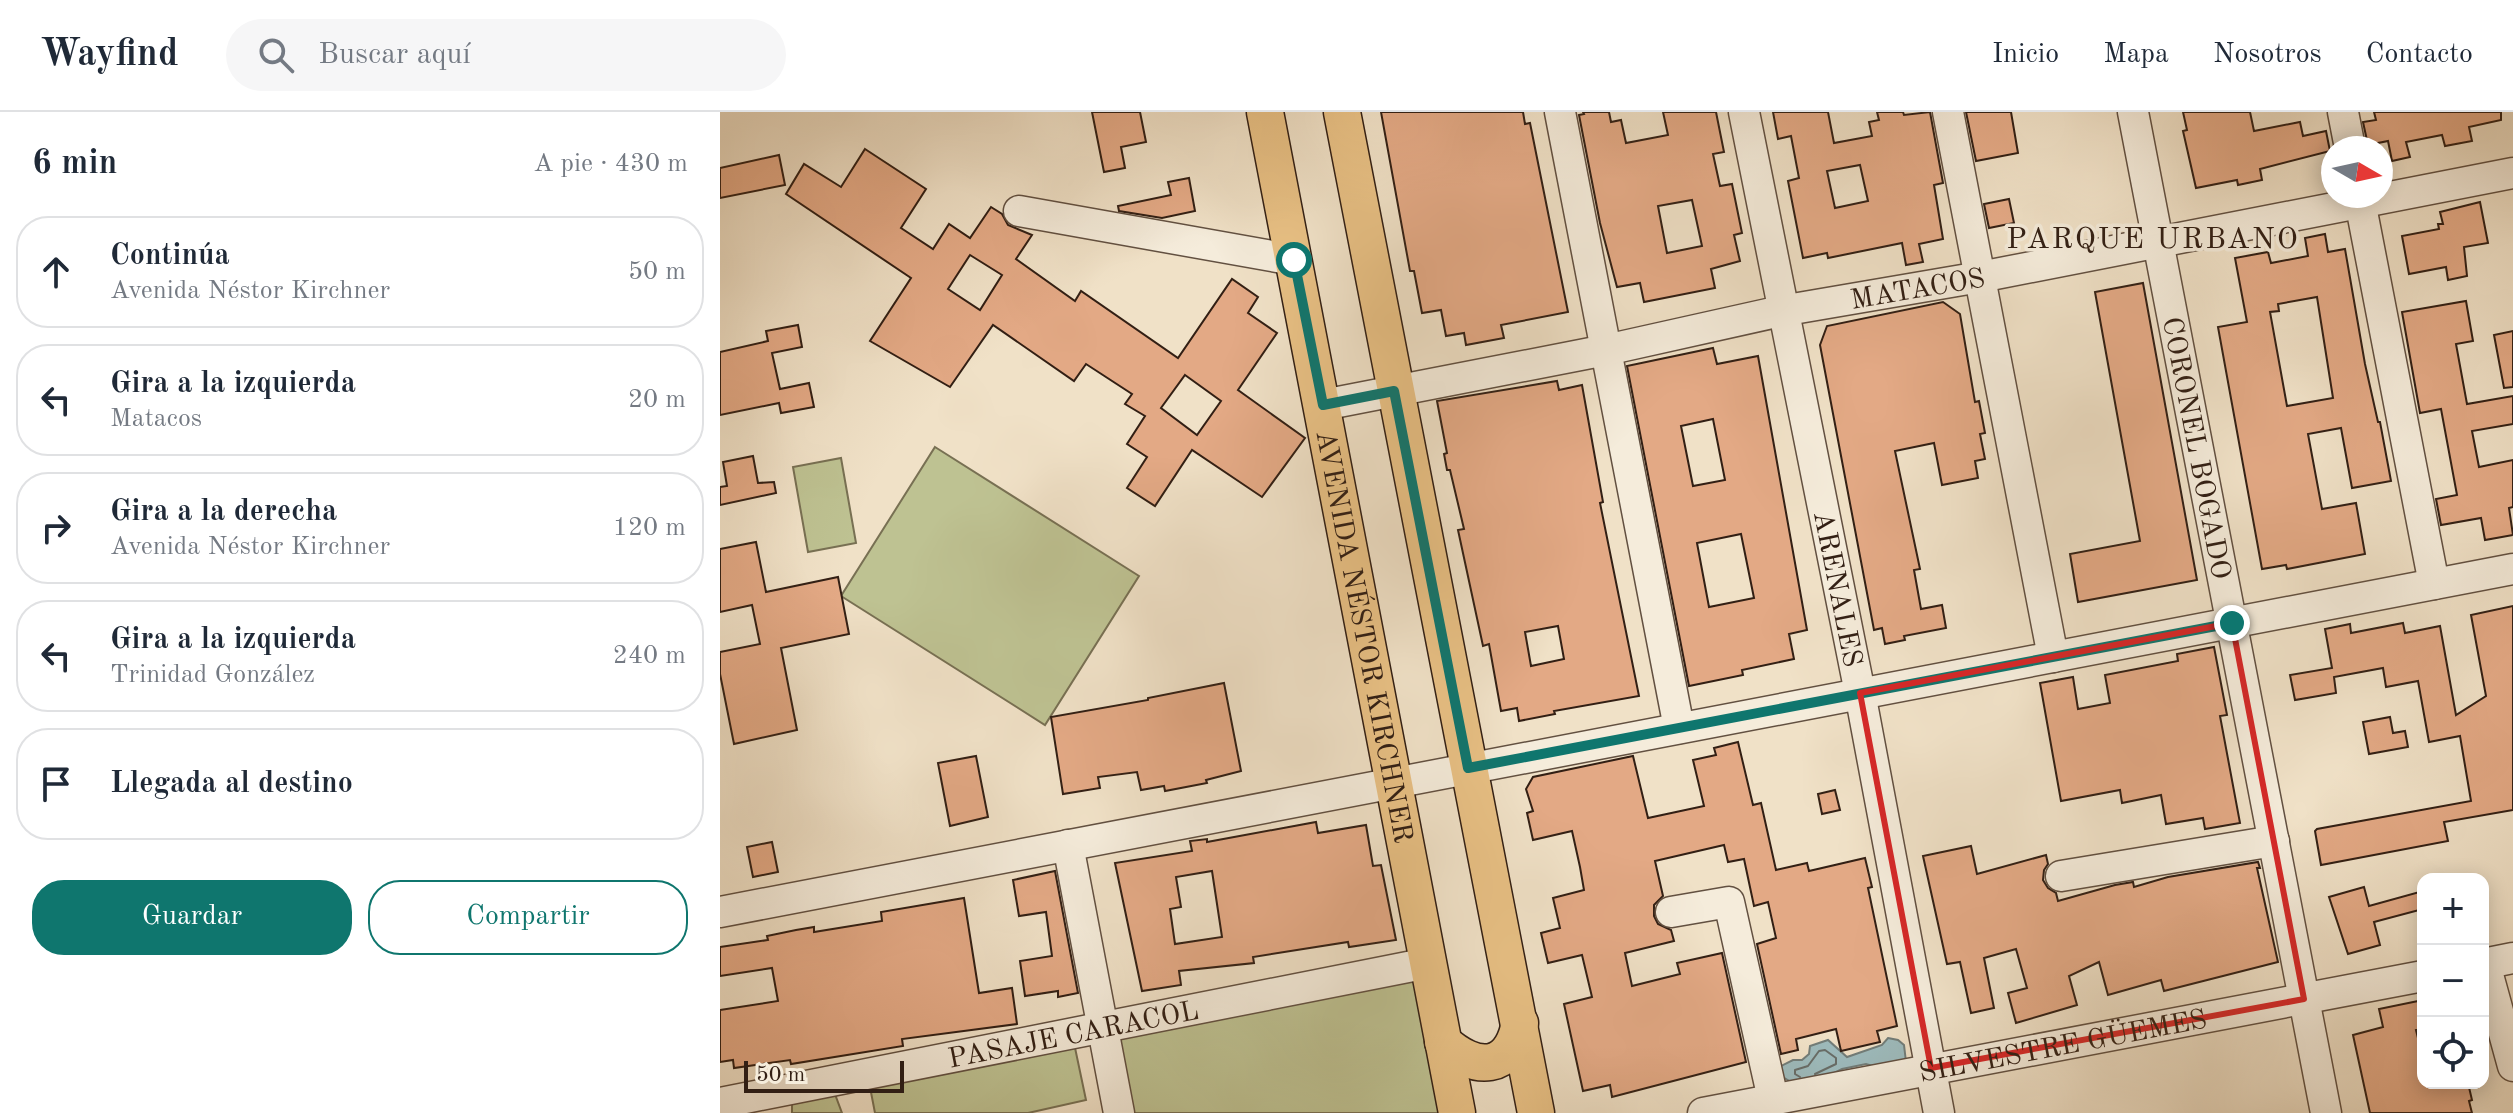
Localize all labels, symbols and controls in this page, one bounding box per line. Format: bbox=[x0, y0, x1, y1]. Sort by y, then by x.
search box bbox=[226, 19, 786, 91]
icon: search bbox=[254, 33, 298, 77]
text: Wayfind bbox=[40, 36, 178, 74]
text: Buscar aquí bbox=[318, 40, 471, 70]
text: Inicio bbox=[1992, 41, 2059, 69]
text: Mapa bbox=[2103, 41, 2169, 69]
text: Nosotros bbox=[2213, 41, 2322, 69]
text: Contacto bbox=[2366, 41, 2473, 69]
north arrow bbox=[2321, 136, 2393, 208]
text: 6 min bbox=[32, 147, 117, 181]
text: A pie · 430 m bbox=[533, 151, 688, 177]
district label: PARQUE URBANO bbox=[2006, 225, 2300, 255]
text: Continúa bbox=[110, 241, 230, 271]
route start bbox=[1276, 242, 1312, 278]
icon: ahead bbox=[34, 250, 78, 294]
text: 50 m bbox=[628, 259, 686, 285]
street label: MATACOS bbox=[1849, 265, 1987, 316]
text: Avenida Néstor Kirchner bbox=[110, 278, 390, 304]
street label: CORONEL BOGADO bbox=[2156, 315, 2234, 582]
text: Gira a la izquierda bbox=[110, 369, 356, 399]
icon: left bbox=[34, 378, 78, 422]
text: 20 m bbox=[628, 387, 686, 413]
text: Matacos bbox=[110, 406, 202, 432]
street label: AVENIDA NÉSTOR KIRCHNER bbox=[1309, 428, 1416, 846]
text: Gira a la derecha bbox=[110, 497, 337, 527]
icon: right bbox=[34, 506, 78, 550]
street label: ARENALES bbox=[1807, 509, 1865, 670]
text: 120 m bbox=[613, 515, 686, 541]
text: Avenida Néstor Kirchner bbox=[110, 534, 390, 560]
route end bbox=[2214, 605, 2250, 641]
text: Gira a la izquierda bbox=[110, 625, 356, 655]
icon: left bbox=[34, 634, 78, 678]
text: 240 m bbox=[613, 643, 686, 669]
text: Trinidad González bbox=[110, 662, 315, 688]
icon: arrive bbox=[34, 762, 78, 806]
text: Llegada al destino bbox=[110, 769, 353, 799]
map controls bbox=[2417, 873, 2489, 1089]
button: + bbox=[2417, 873, 2489, 945]
button: Guardar bbox=[32, 880, 352, 955]
button: Compartir bbox=[368, 880, 688, 955]
button: − bbox=[2417, 945, 2489, 1017]
street label: PASAJE CARACOL bbox=[946, 998, 1201, 1075]
street label: SILVESTRE GÜEMES bbox=[1917, 1006, 2209, 1089]
button: locate bbox=[2417, 1017, 2489, 1089]
scale bar bbox=[744, 1057, 904, 1093]
text: 50 m bbox=[756, 1064, 805, 1086]

